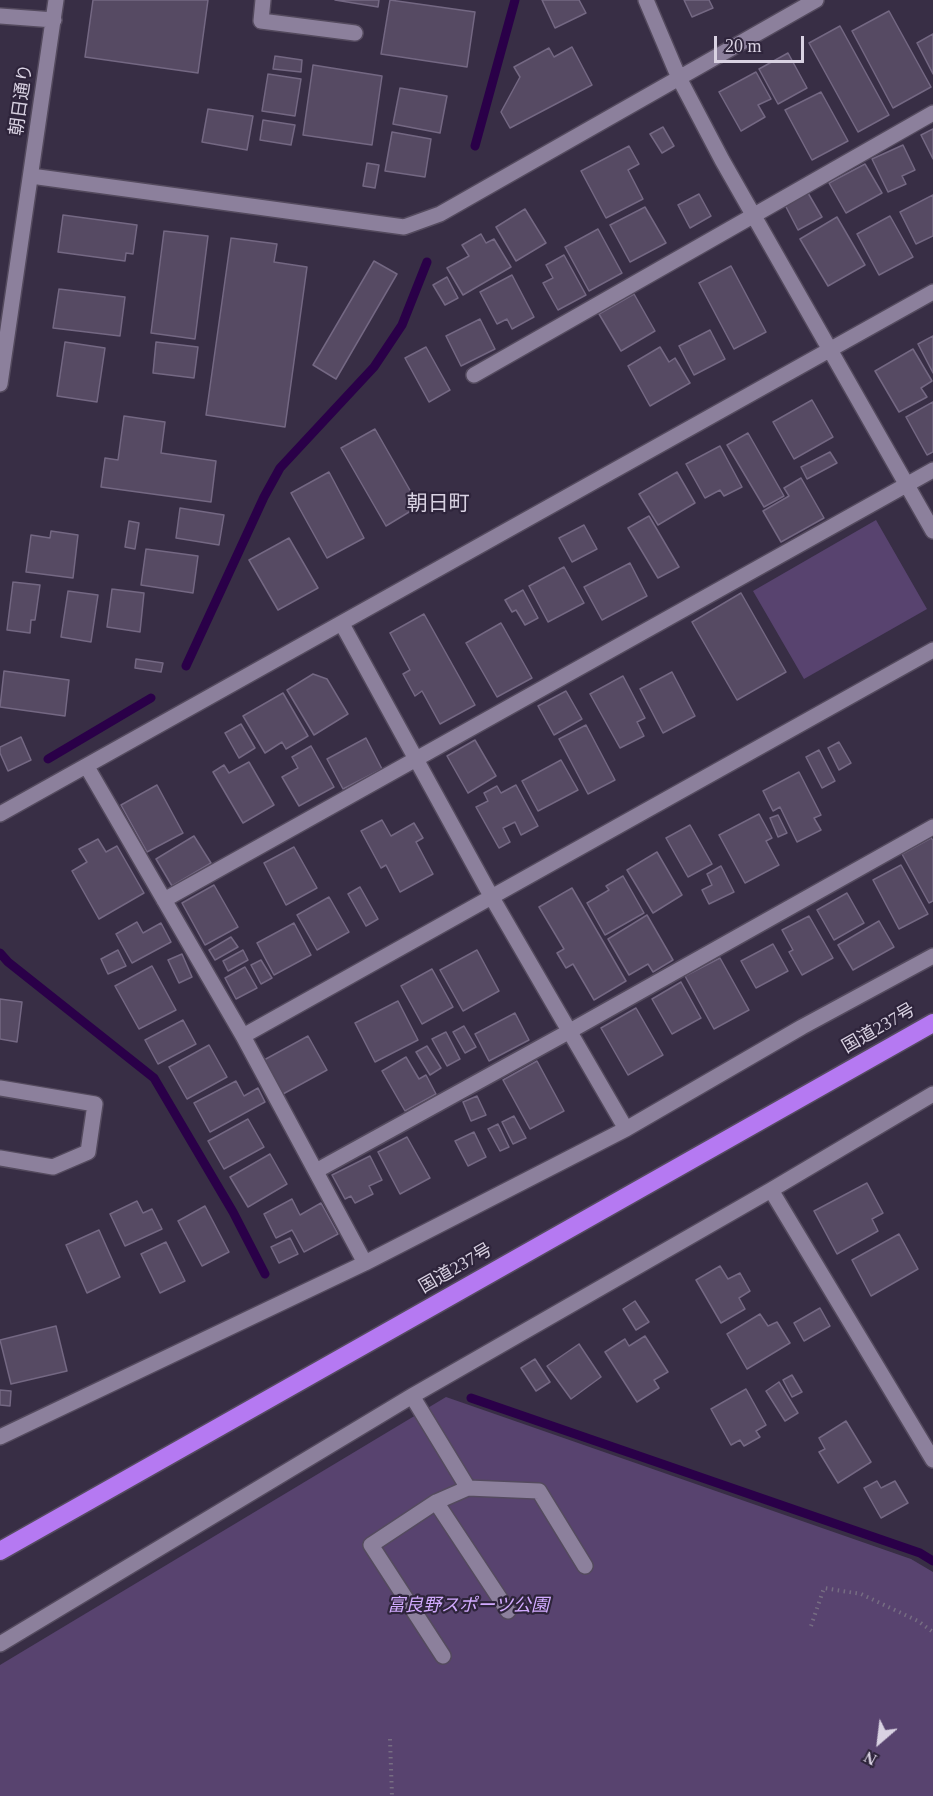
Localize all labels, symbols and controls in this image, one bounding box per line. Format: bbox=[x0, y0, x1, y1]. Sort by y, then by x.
scale bar bbox=[717, 24, 807, 62]
text: 20 m bbox=[725, 36, 762, 56]
street label: 朝日通り bbox=[6, 63, 38, 137]
district label: 朝日町 bbox=[407, 491, 469, 517]
street label: 国道237号 bbox=[839, 999, 919, 1059]
street label: 国道237号 bbox=[416, 1239, 496, 1299]
park label: 富良野スポーツ公園 bbox=[387, 1595, 549, 1617]
north arrow bbox=[849, 1712, 909, 1772]
text: N bbox=[861, 1748, 879, 1769]

